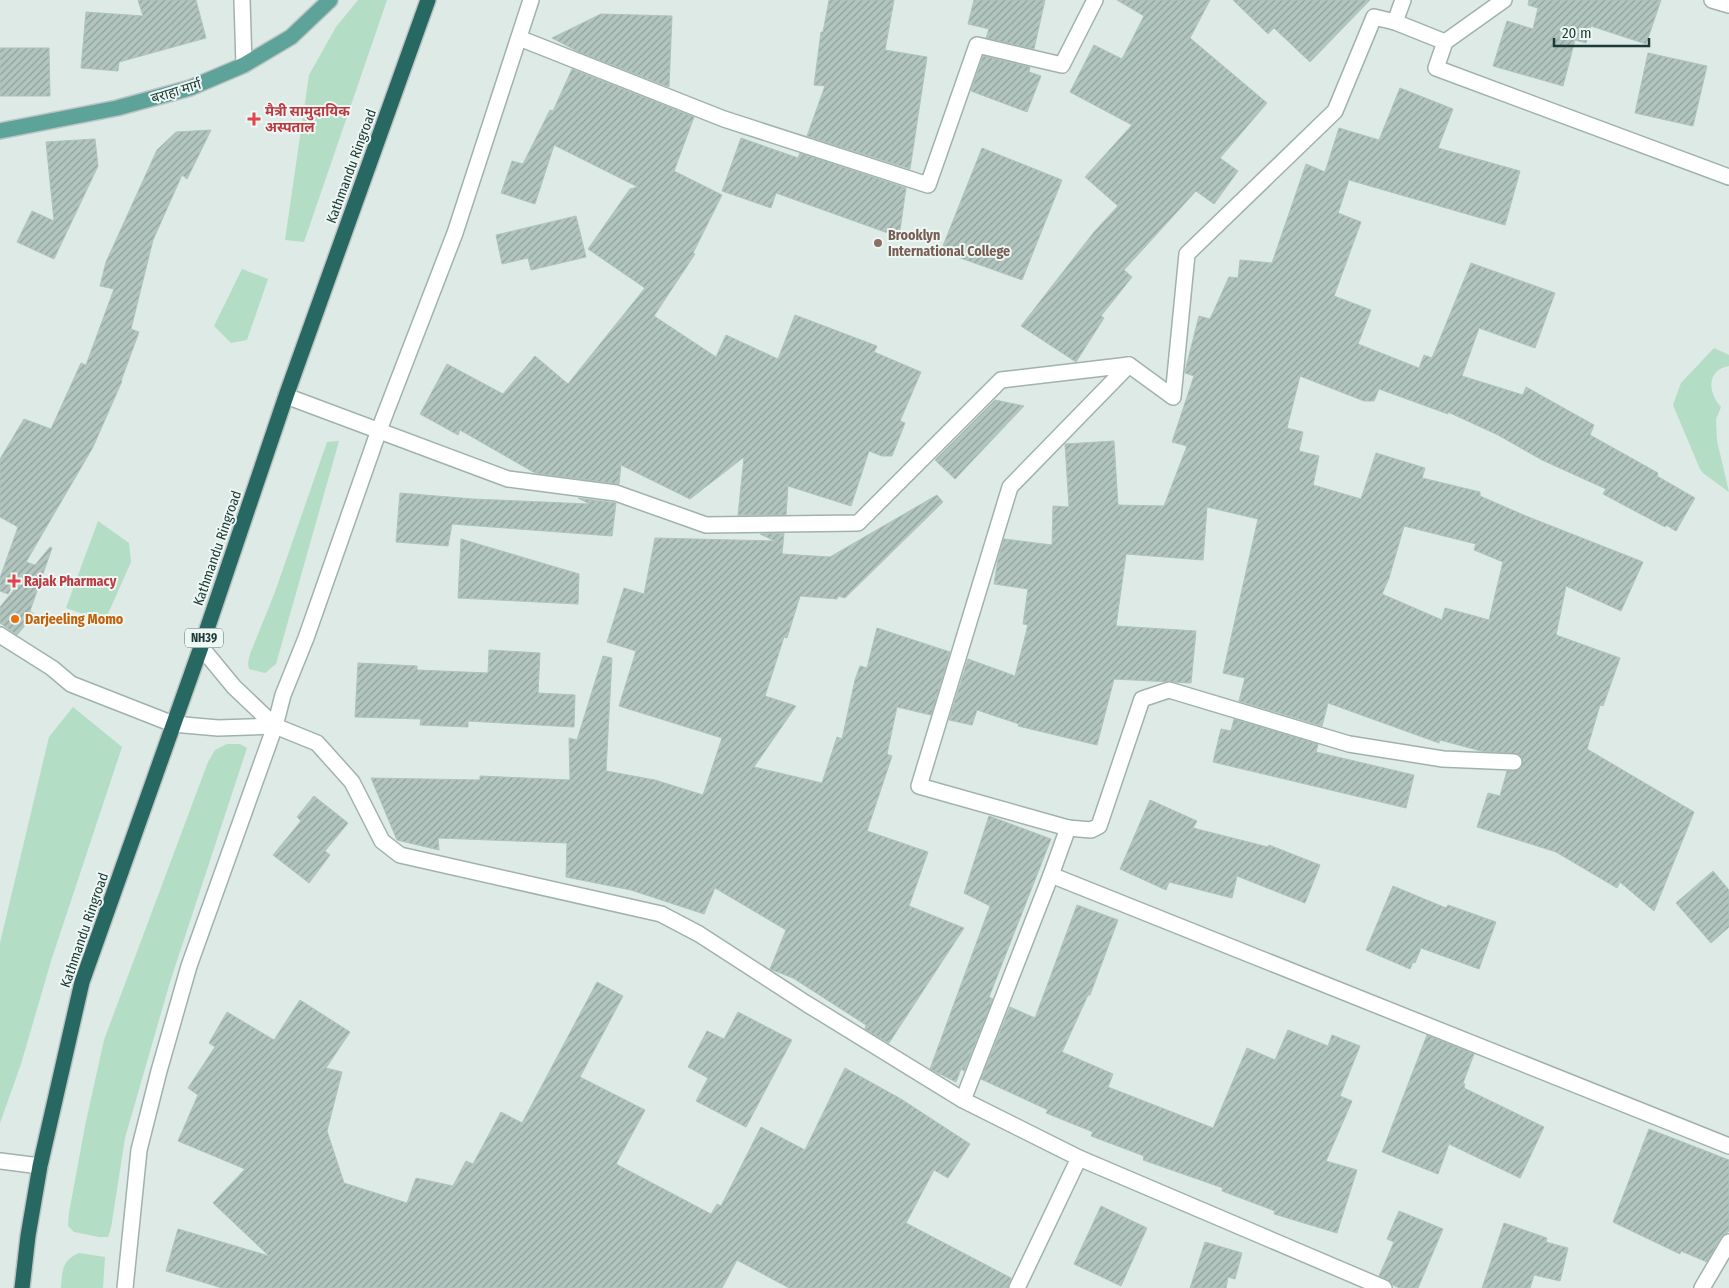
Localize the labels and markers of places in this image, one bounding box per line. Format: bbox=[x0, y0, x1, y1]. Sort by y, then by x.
place label: मैत्री सामुदायिक अस्पताल bbox=[265, 102, 350, 136]
marker: मैत्री सामुदायिक अस्पताल bbox=[247, 112, 261, 126]
place label: Brooklyn International College bbox=[888, 227, 1010, 260]
marker: Brooklyn International College bbox=[872, 237, 884, 249]
place label: Rajak Pharmacy bbox=[24, 573, 117, 590]
marker: Rajak Pharmacy bbox=[8, 575, 20, 587]
place label: Darjeeling Momo bbox=[25, 611, 124, 628]
marker: Darjeeling Momo bbox=[9, 613, 21, 625]

